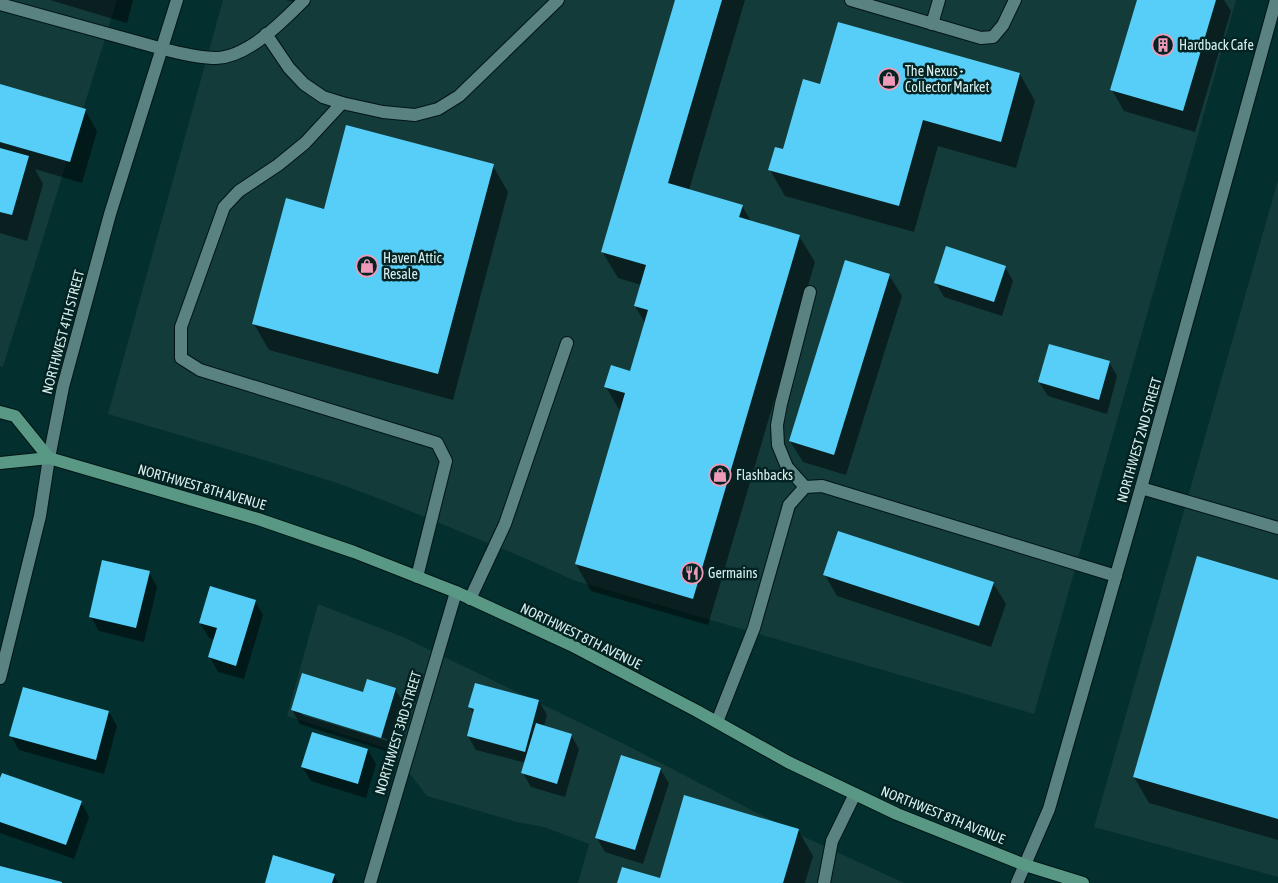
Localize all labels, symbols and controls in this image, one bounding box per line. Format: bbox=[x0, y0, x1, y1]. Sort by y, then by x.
building icon: Hardback Cafe bbox=[1151, 33, 1175, 57]
place label: Hardback Cafe bbox=[1179, 37, 1254, 53]
place label: The Nexus - Collector Market bbox=[905, 63, 989, 95]
shop icon: The Nexus - Collector Market bbox=[877, 67, 901, 91]
place label: Haven Attic Resale bbox=[383, 250, 442, 282]
shop icon: Haven Attic Resale bbox=[355, 254, 379, 278]
street label: NORTHWEST 4TH STREET bbox=[39, 268, 87, 396]
street label: NORTHWEST 2ND STREET bbox=[1113, 376, 1165, 504]
street label: NORTHWEST 8TH AVENUE bbox=[136, 461, 268, 513]
shop icon: Flashbacks bbox=[708, 463, 732, 487]
place label: Flashbacks bbox=[736, 467, 793, 483]
restaurant icon: Germains bbox=[680, 561, 704, 585]
place label: Germains bbox=[708, 565, 758, 581]
street label: NORTHWEST 8TH AVENUE bbox=[518, 600, 644, 672]
street label: NORTHWEST 3RD STREET bbox=[372, 669, 424, 797]
street label: NORTHWEST 8TH AVENUE bbox=[879, 783, 1007, 847]

